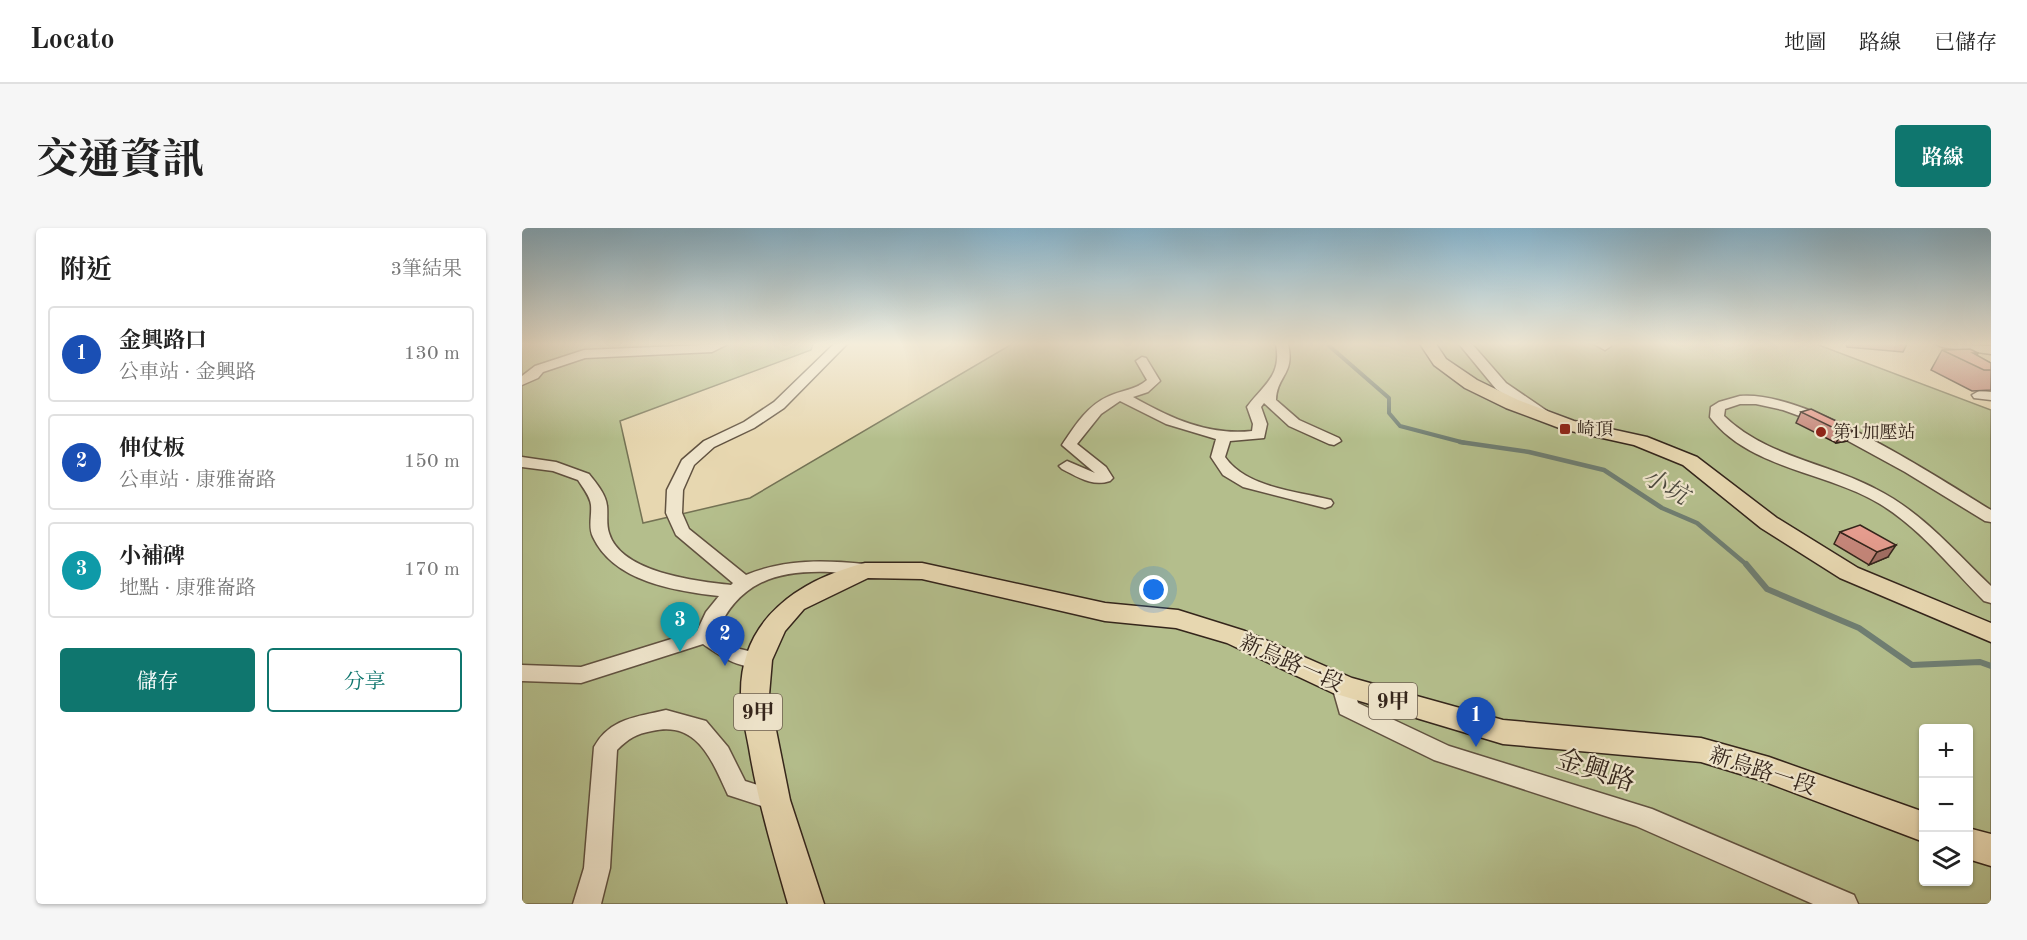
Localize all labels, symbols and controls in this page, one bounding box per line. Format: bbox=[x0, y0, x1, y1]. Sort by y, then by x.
text: Locato bbox=[30, 27, 115, 55]
text: 地圖 bbox=[1784, 33, 1826, 54]
text: 路線 bbox=[1859, 33, 1901, 54]
text: 已儲存 bbox=[1934, 33, 1997, 54]
button: 路線 bbox=[1895, 125, 1991, 187]
text: 交通資訊 bbox=[36, 141, 204, 183]
text: 附近 bbox=[60, 258, 112, 284]
text: 3筆結果 bbox=[390, 260, 462, 280]
text: 金興路口 bbox=[119, 330, 207, 352]
text: 1 bbox=[76, 344, 87, 364]
text: 130 m bbox=[404, 344, 460, 364]
text: 公車站 · 金興路 bbox=[119, 363, 256, 383]
place label: 崎頂 bbox=[1577, 419, 1613, 439]
marker: 崎頂 bbox=[1558, 422, 1572, 436]
place label: 第1加壓站 bbox=[1833, 422, 1915, 442]
marker: 第1加壓站 bbox=[1814, 425, 1828, 439]
text: 伸仗板 bbox=[119, 438, 185, 460]
text: 2 bbox=[76, 452, 87, 472]
text: 150 m bbox=[404, 452, 460, 472]
water label: 小坑 bbox=[1638, 463, 1697, 512]
text: 公車站 · 康雅崙路 bbox=[119, 471, 276, 491]
text: 小補碑 bbox=[119, 546, 185, 568]
text: 3 bbox=[76, 560, 87, 580]
text: 170 m bbox=[404, 560, 460, 580]
your location bbox=[1139, 575, 1168, 604]
text: 地點 · 康雅崙路 bbox=[119, 579, 256, 599]
pin: 3 bbox=[660, 602, 700, 652]
pin: 2 bbox=[706, 616, 744, 666]
street label: 新烏路一段 bbox=[1236, 630, 1347, 696]
button: 儲存 bbox=[60, 648, 255, 712]
button: 分享 bbox=[267, 648, 462, 712]
road number: 9甲 bbox=[1369, 683, 1417, 719]
road number: 9甲 bbox=[734, 694, 782, 730]
pin: 1 bbox=[1456, 698, 1496, 747]
map controls bbox=[1919, 724, 1973, 886]
button: + bbox=[1919, 724, 1973, 778]
street label: 金興路 bbox=[1553, 743, 1639, 797]
street label: 新烏路一段 bbox=[1707, 743, 1819, 799]
button: − bbox=[1919, 778, 1973, 832]
button: layers bbox=[1919, 832, 1973, 886]

